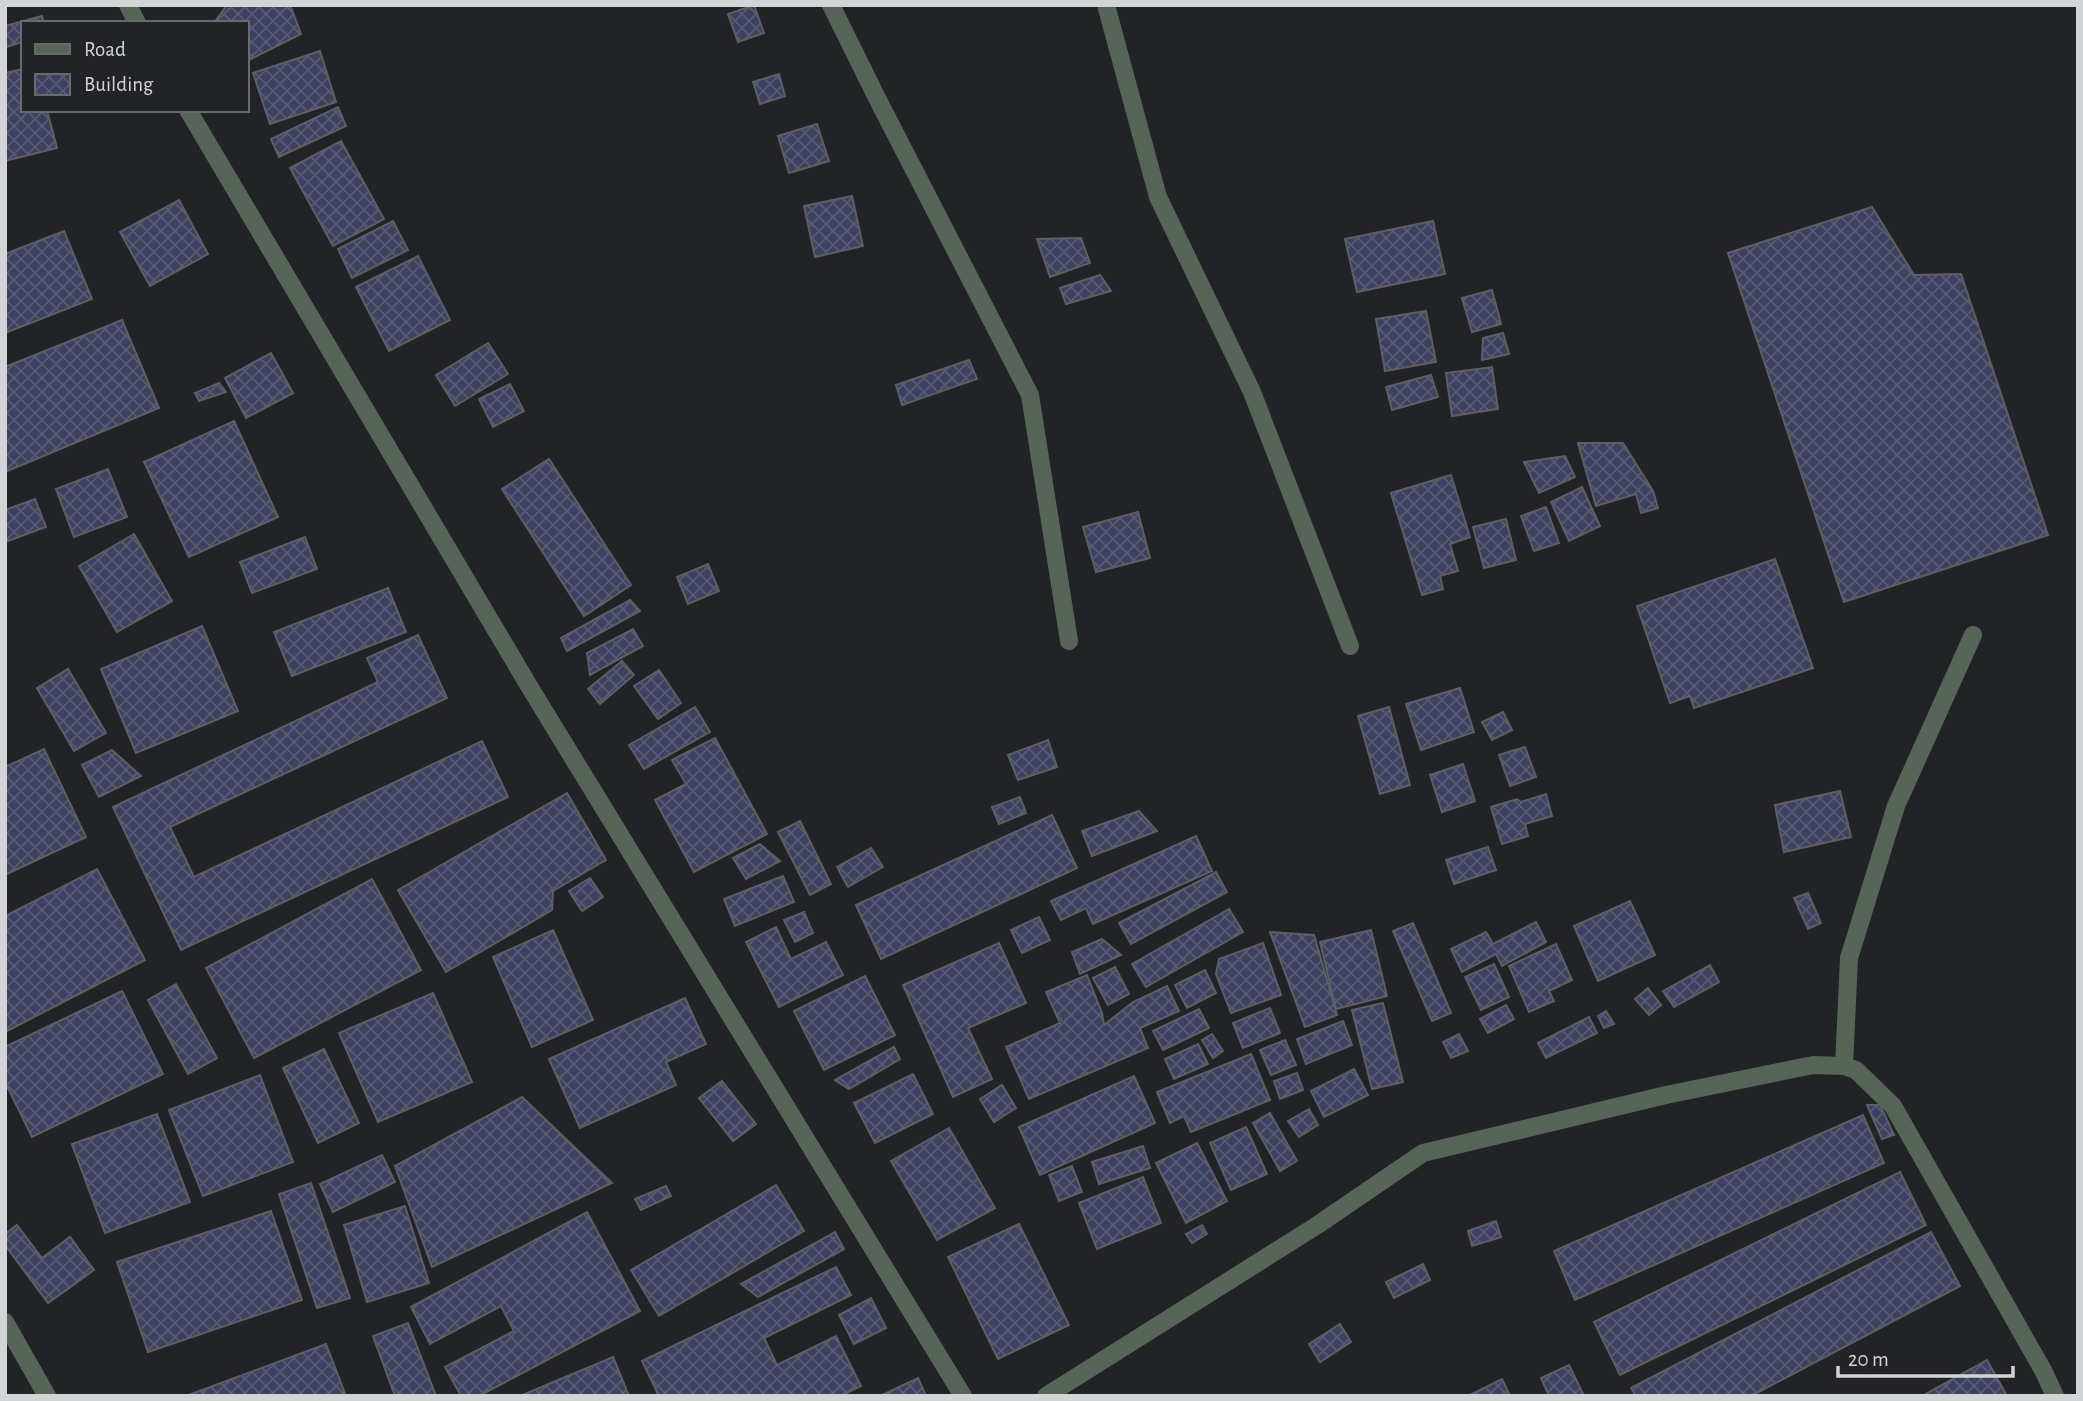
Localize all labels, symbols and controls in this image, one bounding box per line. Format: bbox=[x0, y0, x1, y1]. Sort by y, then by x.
legend bbox=[21, 21, 248, 112]
text: Road bbox=[84, 39, 126, 60]
text: Building bbox=[84, 74, 154, 95]
scale bar bbox=[1838, 1334, 2013, 1378]
text: 20 m bbox=[1848, 1349, 1889, 1370]

